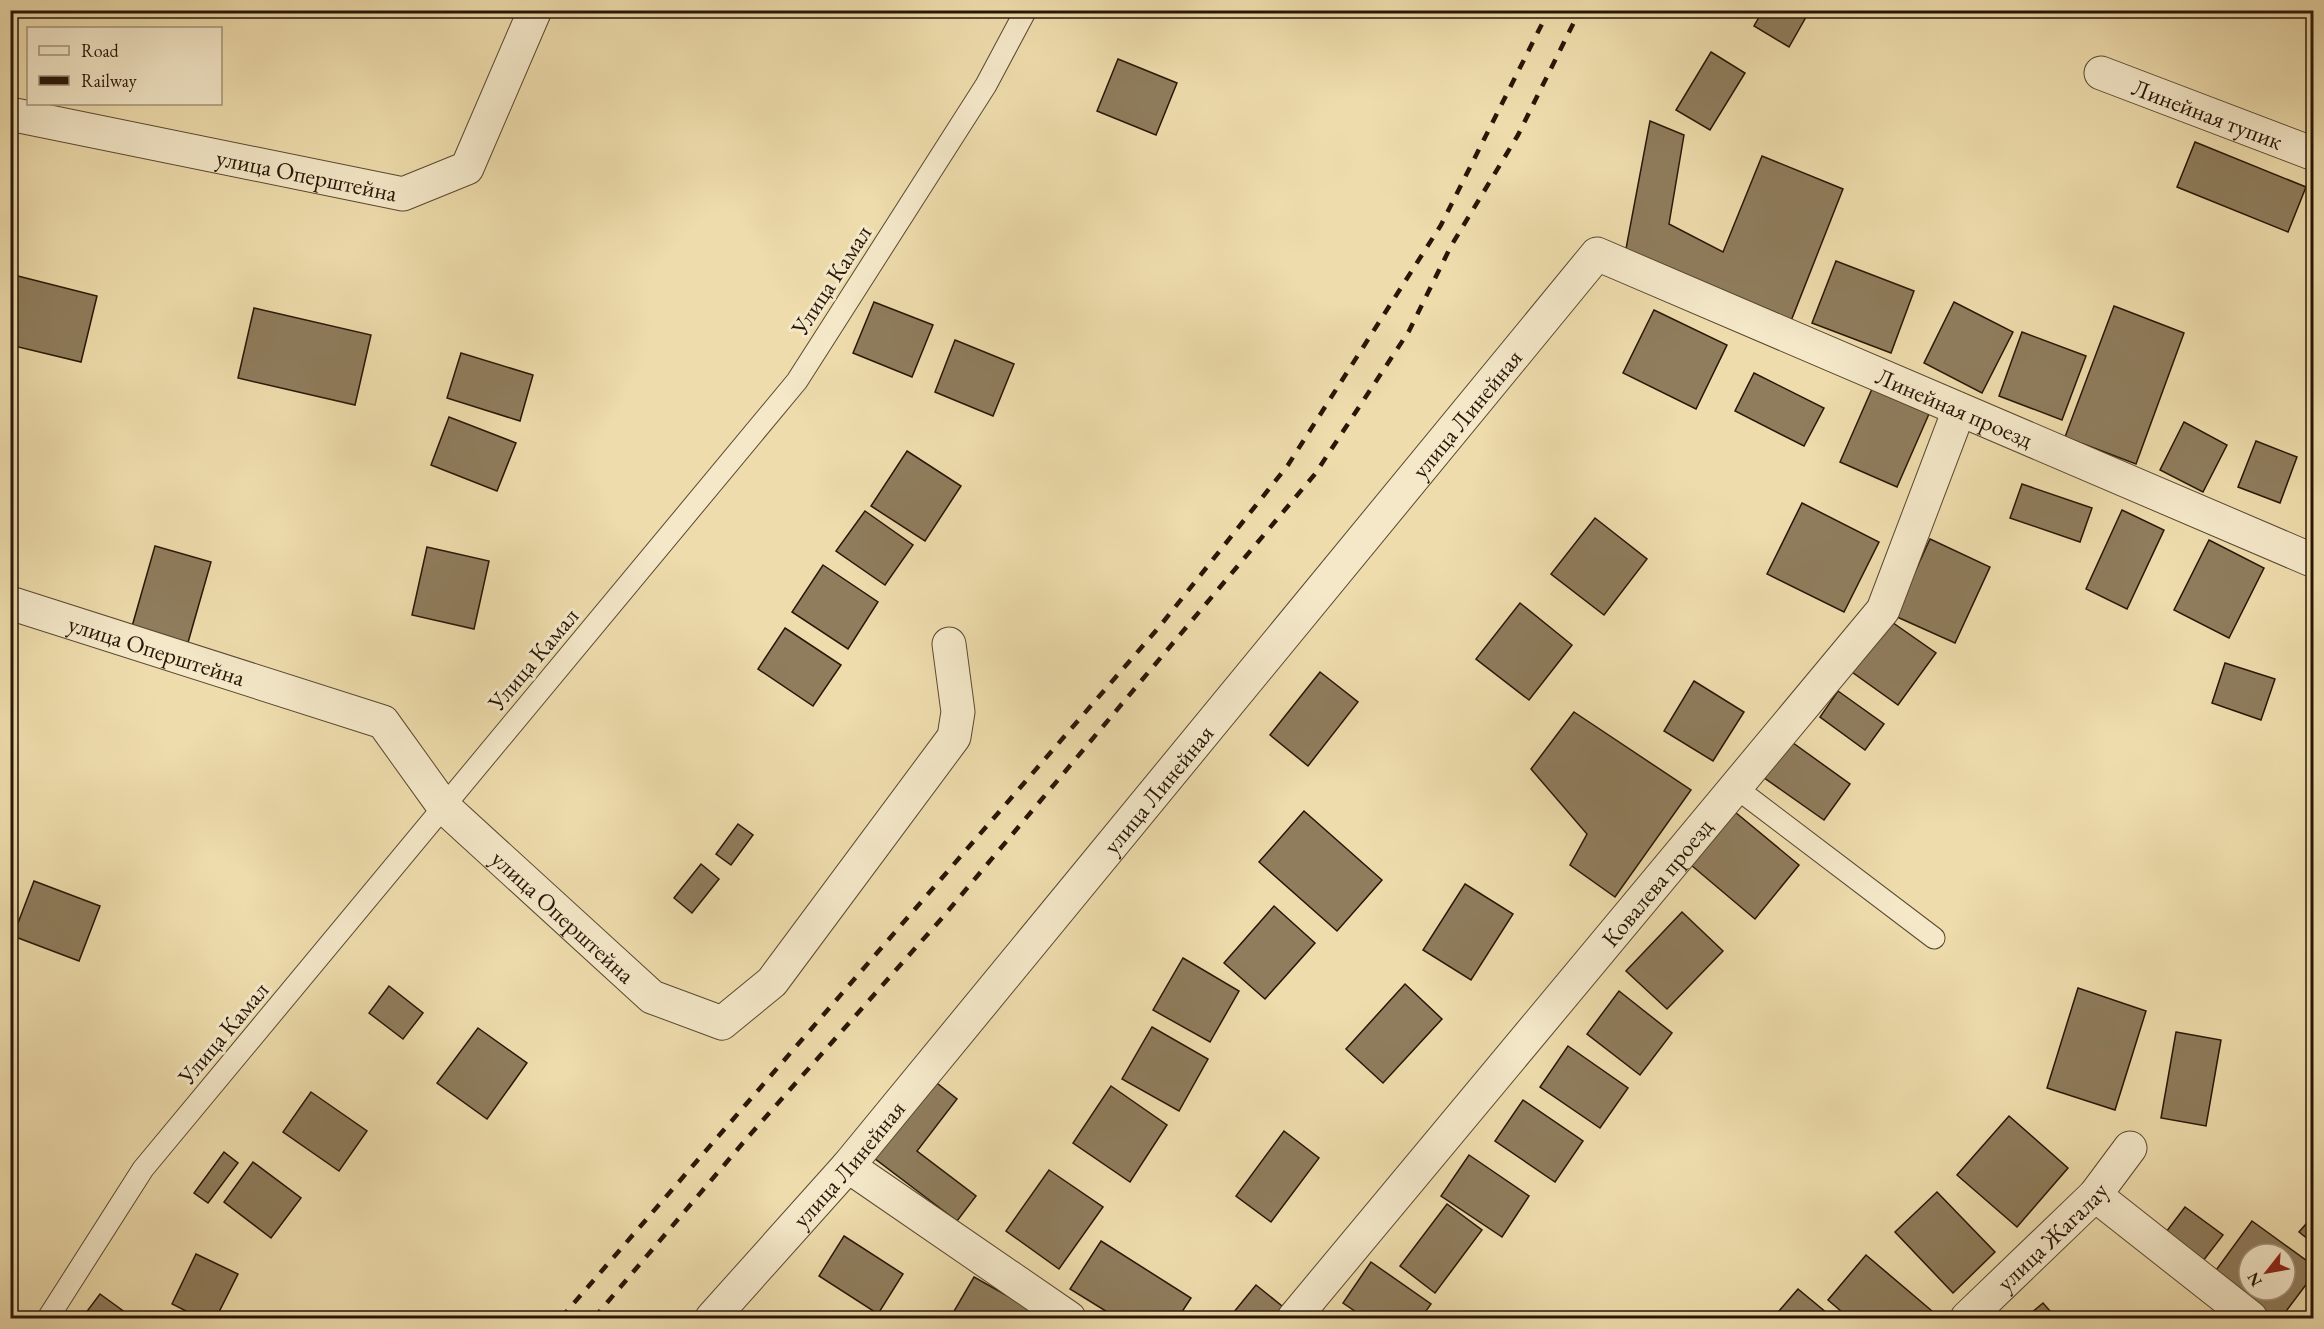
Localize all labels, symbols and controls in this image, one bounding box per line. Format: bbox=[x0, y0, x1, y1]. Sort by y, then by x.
legend bbox=[27, 27, 222, 105]
text: Road bbox=[81, 39, 120, 62]
text: Railway bbox=[81, 69, 137, 92]
street label: Линейная тупик bbox=[2128, 71, 2288, 156]
street label: улица Оперштейна bbox=[214, 141, 400, 208]
street label: Улица Камал bbox=[783, 219, 878, 342]
street label: улица Линейная bbox=[1404, 342, 1528, 484]
street label: Линейная проезд bbox=[1871, 360, 2038, 454]
street label: Улица Камал bbox=[480, 601, 585, 718]
street label: улица Оперштейна bbox=[64, 607, 249, 693]
street label: улица Линейная bbox=[1096, 718, 1220, 860]
street label: Ковалева проезд bbox=[1594, 811, 1719, 953]
street label: улица Оперштейна bbox=[485, 843, 642, 990]
street label: Улица Камал bbox=[170, 975, 275, 1092]
street label: улица Линейная bbox=[785, 1093, 912, 1234]
street label: улица Жагалау bbox=[1990, 1176, 2115, 1297]
north arrow bbox=[2237, 1242, 2297, 1302]
text: N bbox=[2242, 1268, 2267, 1290]

